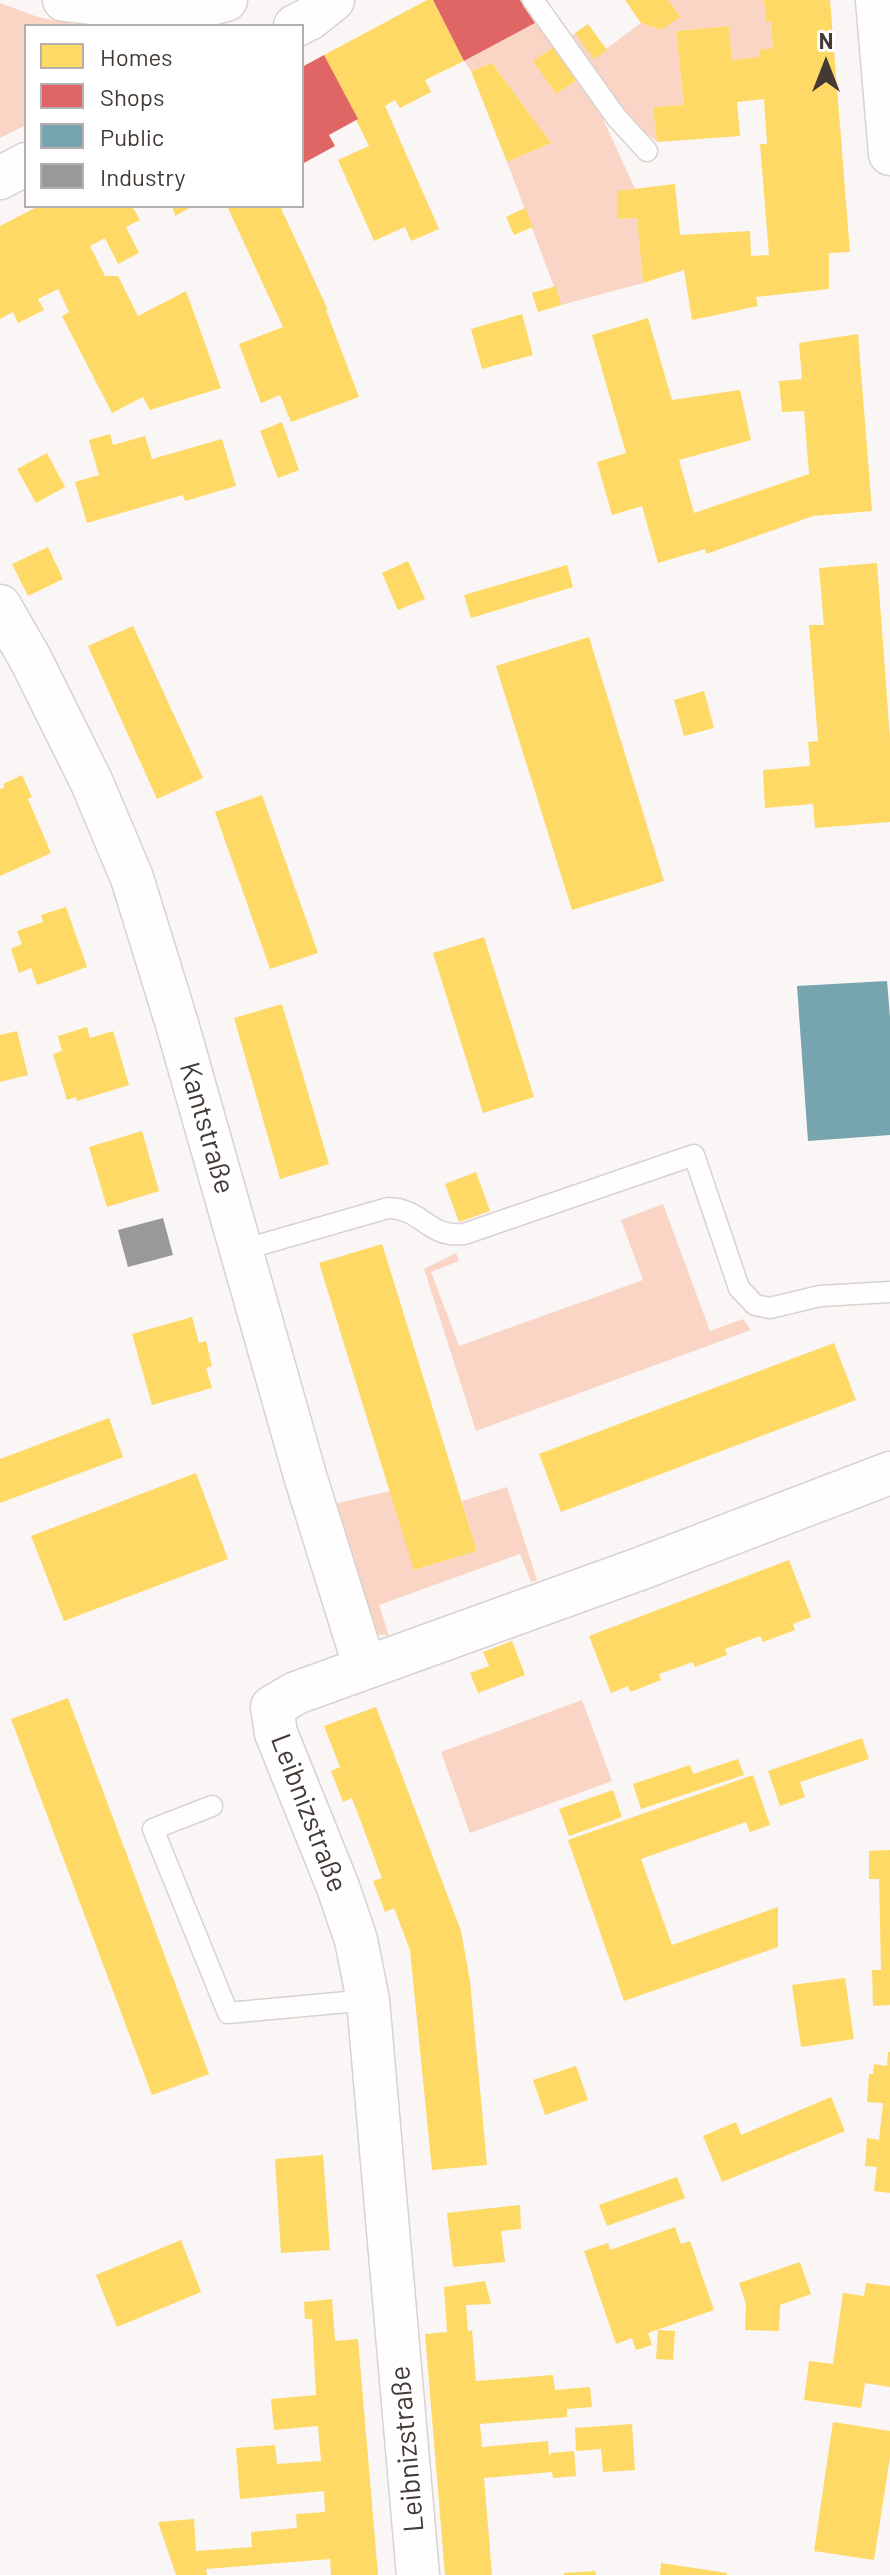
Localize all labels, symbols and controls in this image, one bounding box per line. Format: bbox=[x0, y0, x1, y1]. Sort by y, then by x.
legend bbox=[24, 24, 304, 208]
north arrow bbox=[786, 24, 866, 104]
text: N bbox=[819, 27, 833, 53]
text: Homes bbox=[100, 42, 173, 71]
text: Shops bbox=[100, 82, 165, 111]
text: Public bbox=[100, 122, 164, 151]
text: Industry bbox=[100, 162, 186, 191]
street label: Kantstraße bbox=[172, 1058, 242, 1198]
street label: Leibnizstraße bbox=[263, 1729, 355, 1897]
street label: Leibnizstraße bbox=[383, 2365, 431, 2533]

